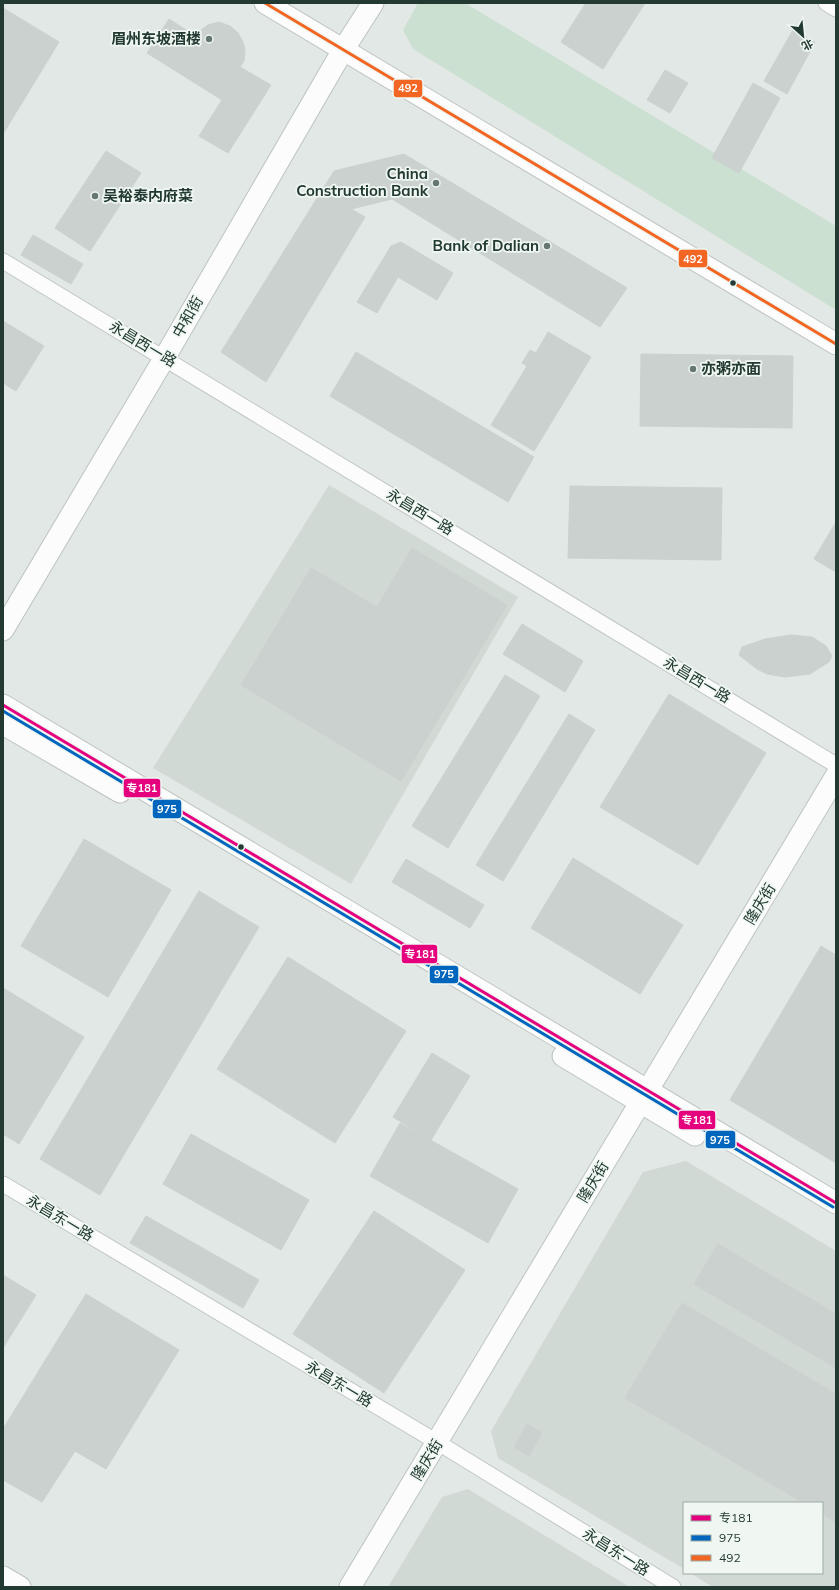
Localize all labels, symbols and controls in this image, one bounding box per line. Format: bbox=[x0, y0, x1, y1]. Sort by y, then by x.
north arrow bbox=[783, 16, 823, 56]
place label: 眉州东坡酒楼 bbox=[111, 29, 201, 48]
marker: 眉州东坡酒楼 bbox=[204, 34, 214, 44]
text: 北 bbox=[799, 36, 816, 54]
line badge: 492 bbox=[393, 79, 423, 98]
text: 492 bbox=[398, 81, 418, 95]
place label: China Construction Bank bbox=[296, 164, 429, 200]
marker: China Construction Bank bbox=[431, 178, 441, 188]
place label: 吴裕泰内府菜 bbox=[103, 186, 193, 205]
marker: 吴裕泰内府菜 bbox=[90, 191, 100, 201]
place label: Bank of Dalian bbox=[433, 236, 539, 255]
marker: Bank of Dalian bbox=[542, 241, 552, 251]
line badge: 492 bbox=[678, 249, 708, 268]
text: 492 bbox=[683, 252, 703, 266]
unlabelled marker bbox=[728, 278, 738, 288]
street label: 中和街 bbox=[168, 293, 207, 341]
street label: 永昌西一路 bbox=[106, 316, 180, 371]
place label: 亦粥亦面 bbox=[701, 359, 761, 378]
marker: 亦粥亦面 bbox=[688, 364, 698, 374]
street label: 永昌西一路 bbox=[383, 484, 457, 539]
street label: 永昌西一路 bbox=[660, 652, 734, 707]
line badge: 专181 bbox=[123, 778, 161, 798]
text: 专181 bbox=[127, 781, 158, 795]
line badge: 975 bbox=[152, 799, 182, 819]
text: 975 bbox=[157, 802, 177, 816]
unlabelled marker bbox=[236, 842, 246, 852]
street label: 隆庆街 bbox=[740, 880, 779, 928]
line badge: 专181 bbox=[401, 944, 438, 964]
text: 专181 bbox=[405, 947, 436, 961]
line badge: 975 bbox=[429, 965, 459, 984]
text: 975 bbox=[434, 967, 454, 981]
line badge: 专181 bbox=[678, 1110, 716, 1130]
text: 专181 bbox=[682, 1113, 713, 1127]
line badge: 975 bbox=[705, 1130, 736, 1149]
text: 975 bbox=[710, 1133, 730, 1147]
street label: 隆庆街 bbox=[573, 1158, 612, 1206]
street label: 永昌东一路 bbox=[23, 1190, 97, 1245]
street label: 永昌东一路 bbox=[302, 1356, 376, 1411]
street label: 隆庆街 bbox=[407, 1436, 446, 1484]
legend bbox=[683, 1502, 823, 1574]
text: 专181 bbox=[719, 1510, 753, 1525]
street label: 永昌东一路 bbox=[579, 1524, 653, 1580]
text: 975 bbox=[719, 1530, 741, 1545]
text: 492 bbox=[719, 1550, 741, 1565]

